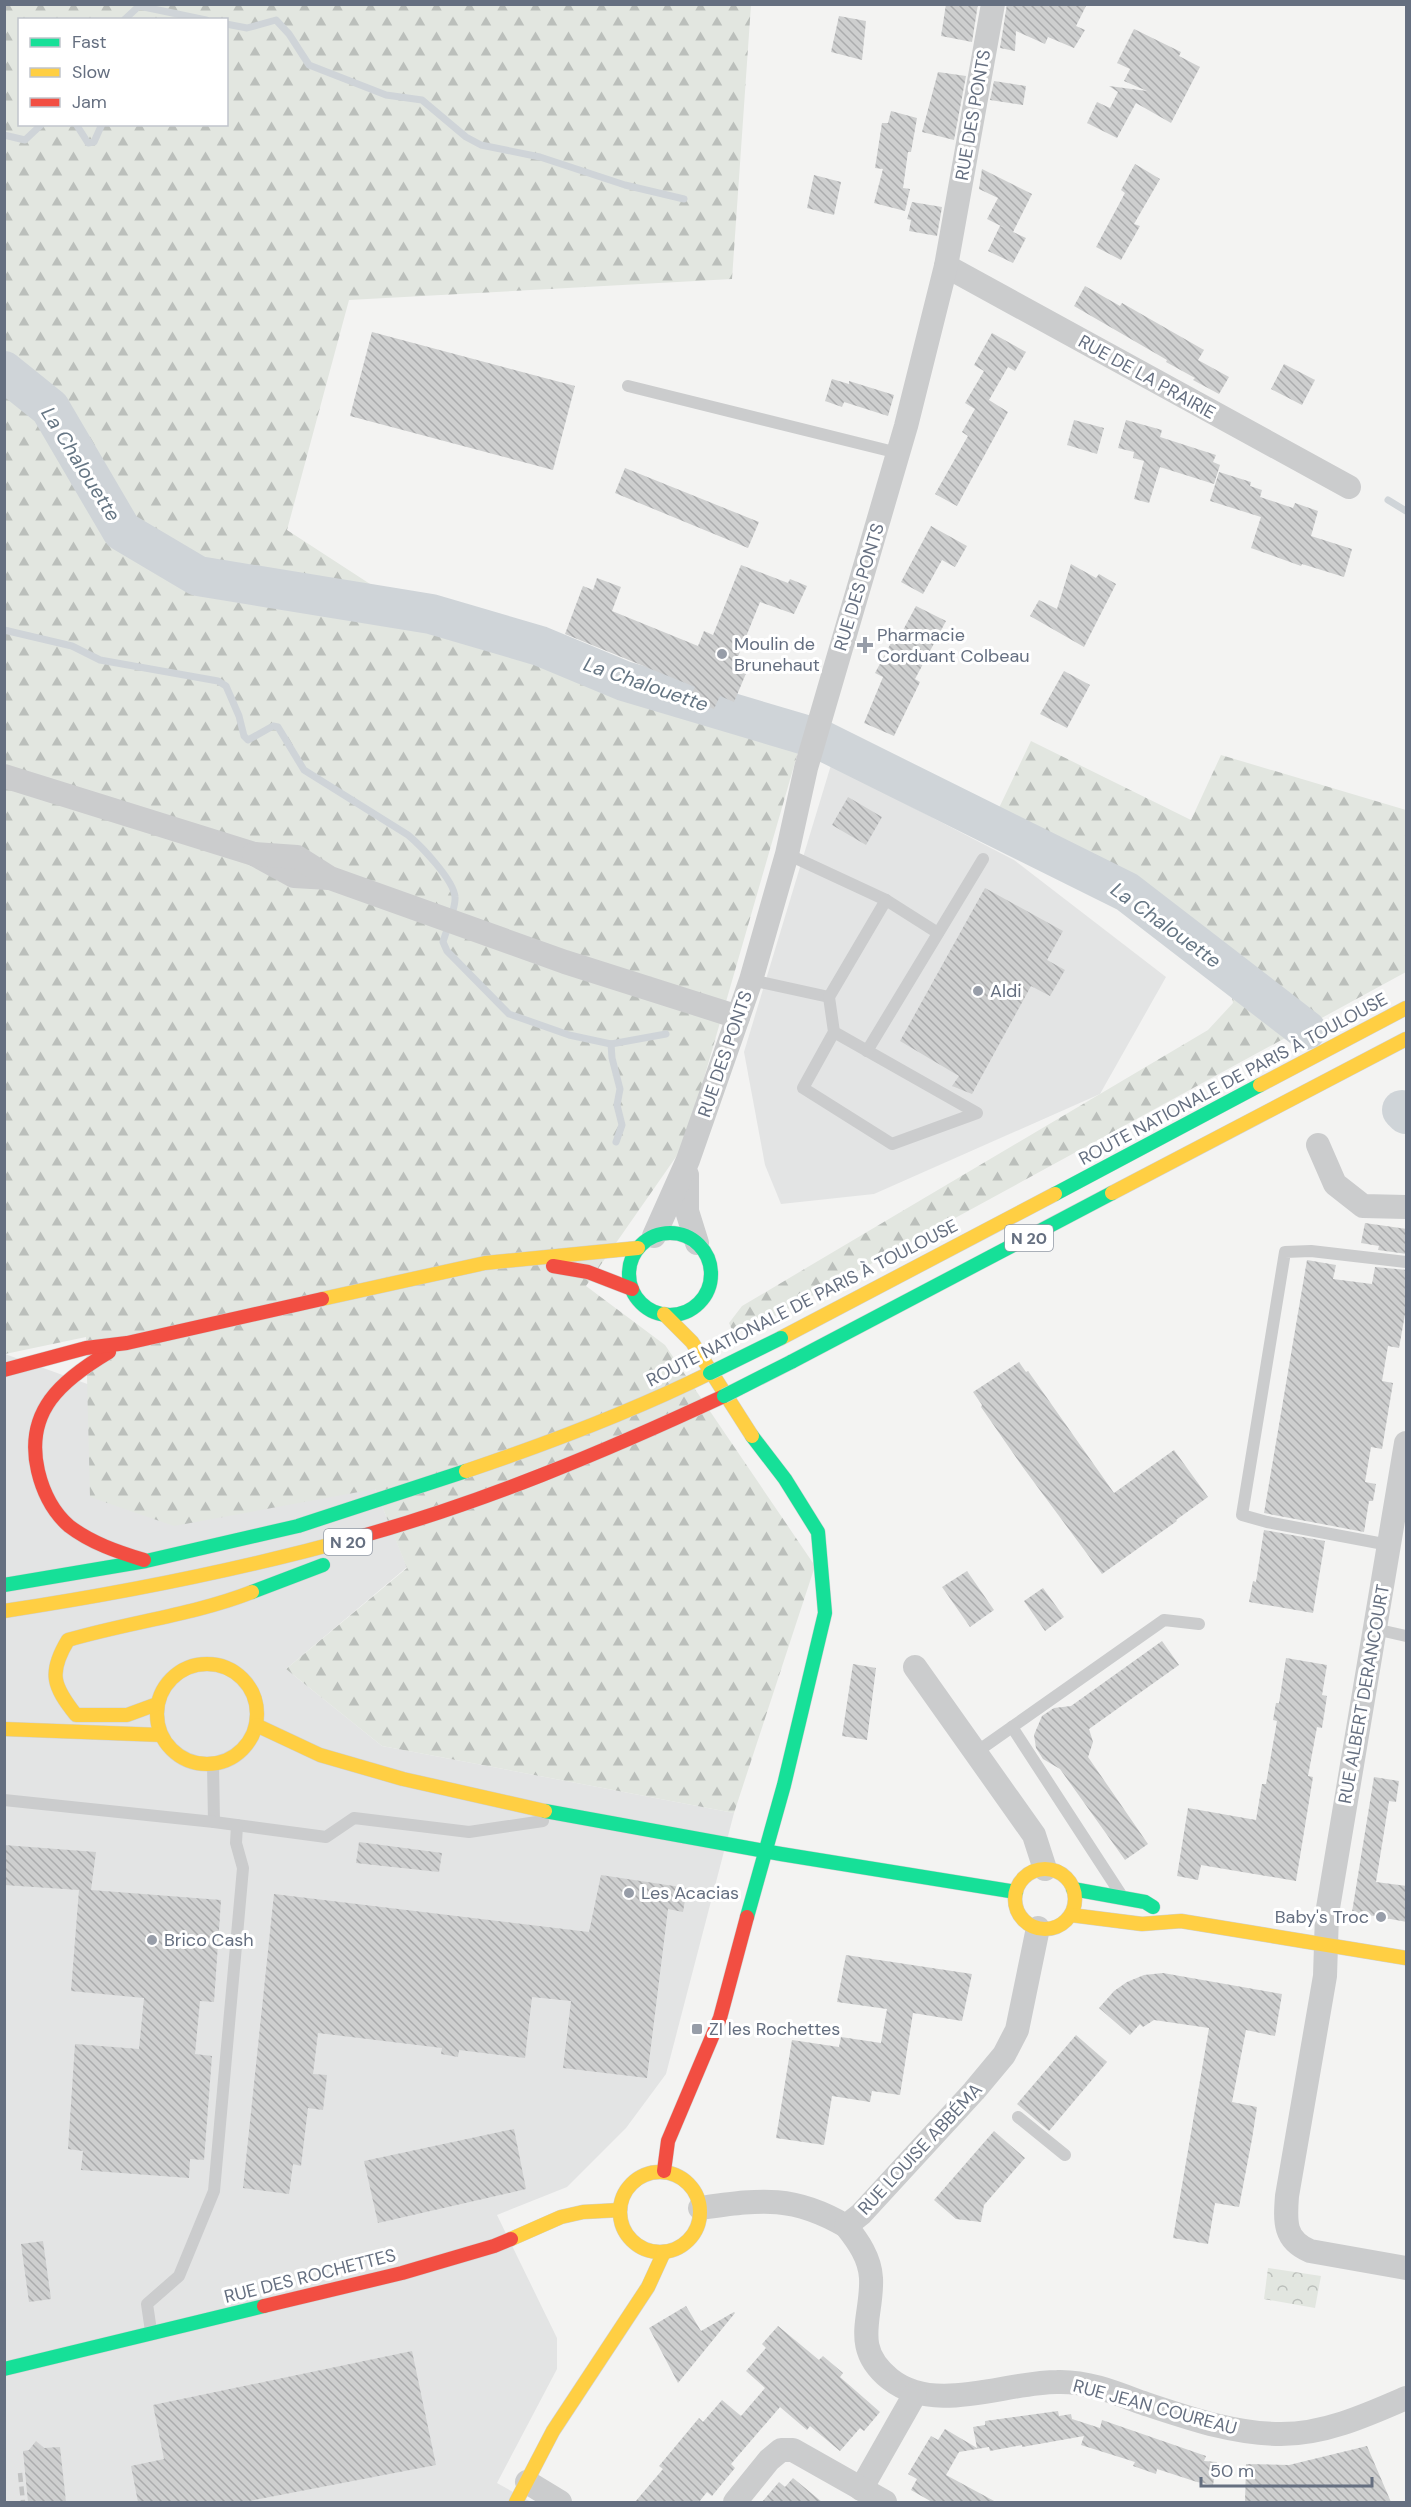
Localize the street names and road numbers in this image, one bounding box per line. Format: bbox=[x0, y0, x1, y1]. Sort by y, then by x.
street label: RUE DES PONTS bbox=[950, 48, 996, 182]
street label: RUE DE LA PRAIRIE bbox=[1074, 329, 1220, 425]
street label: RUE DES PONTS bbox=[828, 520, 890, 654]
street label: ROUTE NATIONALE DE PARIS À TOULOUSE bbox=[1074, 987, 1392, 1171]
street label: RUE DES PONTS bbox=[692, 988, 758, 1120]
street label: ROUTE NATIONALE DE PARIS À TOULOUSE bbox=[642, 1214, 962, 1392]
road number: N 20 bbox=[1005, 1225, 1053, 1251]
road number: N 20 bbox=[324, 1529, 372, 1555]
street label: RUE ALBERT DERANCOURT bbox=[1333, 1582, 1395, 1806]
street label: RUE LOUISE ABBÉMA bbox=[853, 2078, 987, 2220]
street label: RUE DES ROCHETTES bbox=[222, 2243, 398, 2309]
street label: RUE JEAN COUREAU bbox=[1071, 2374, 1239, 2440]

